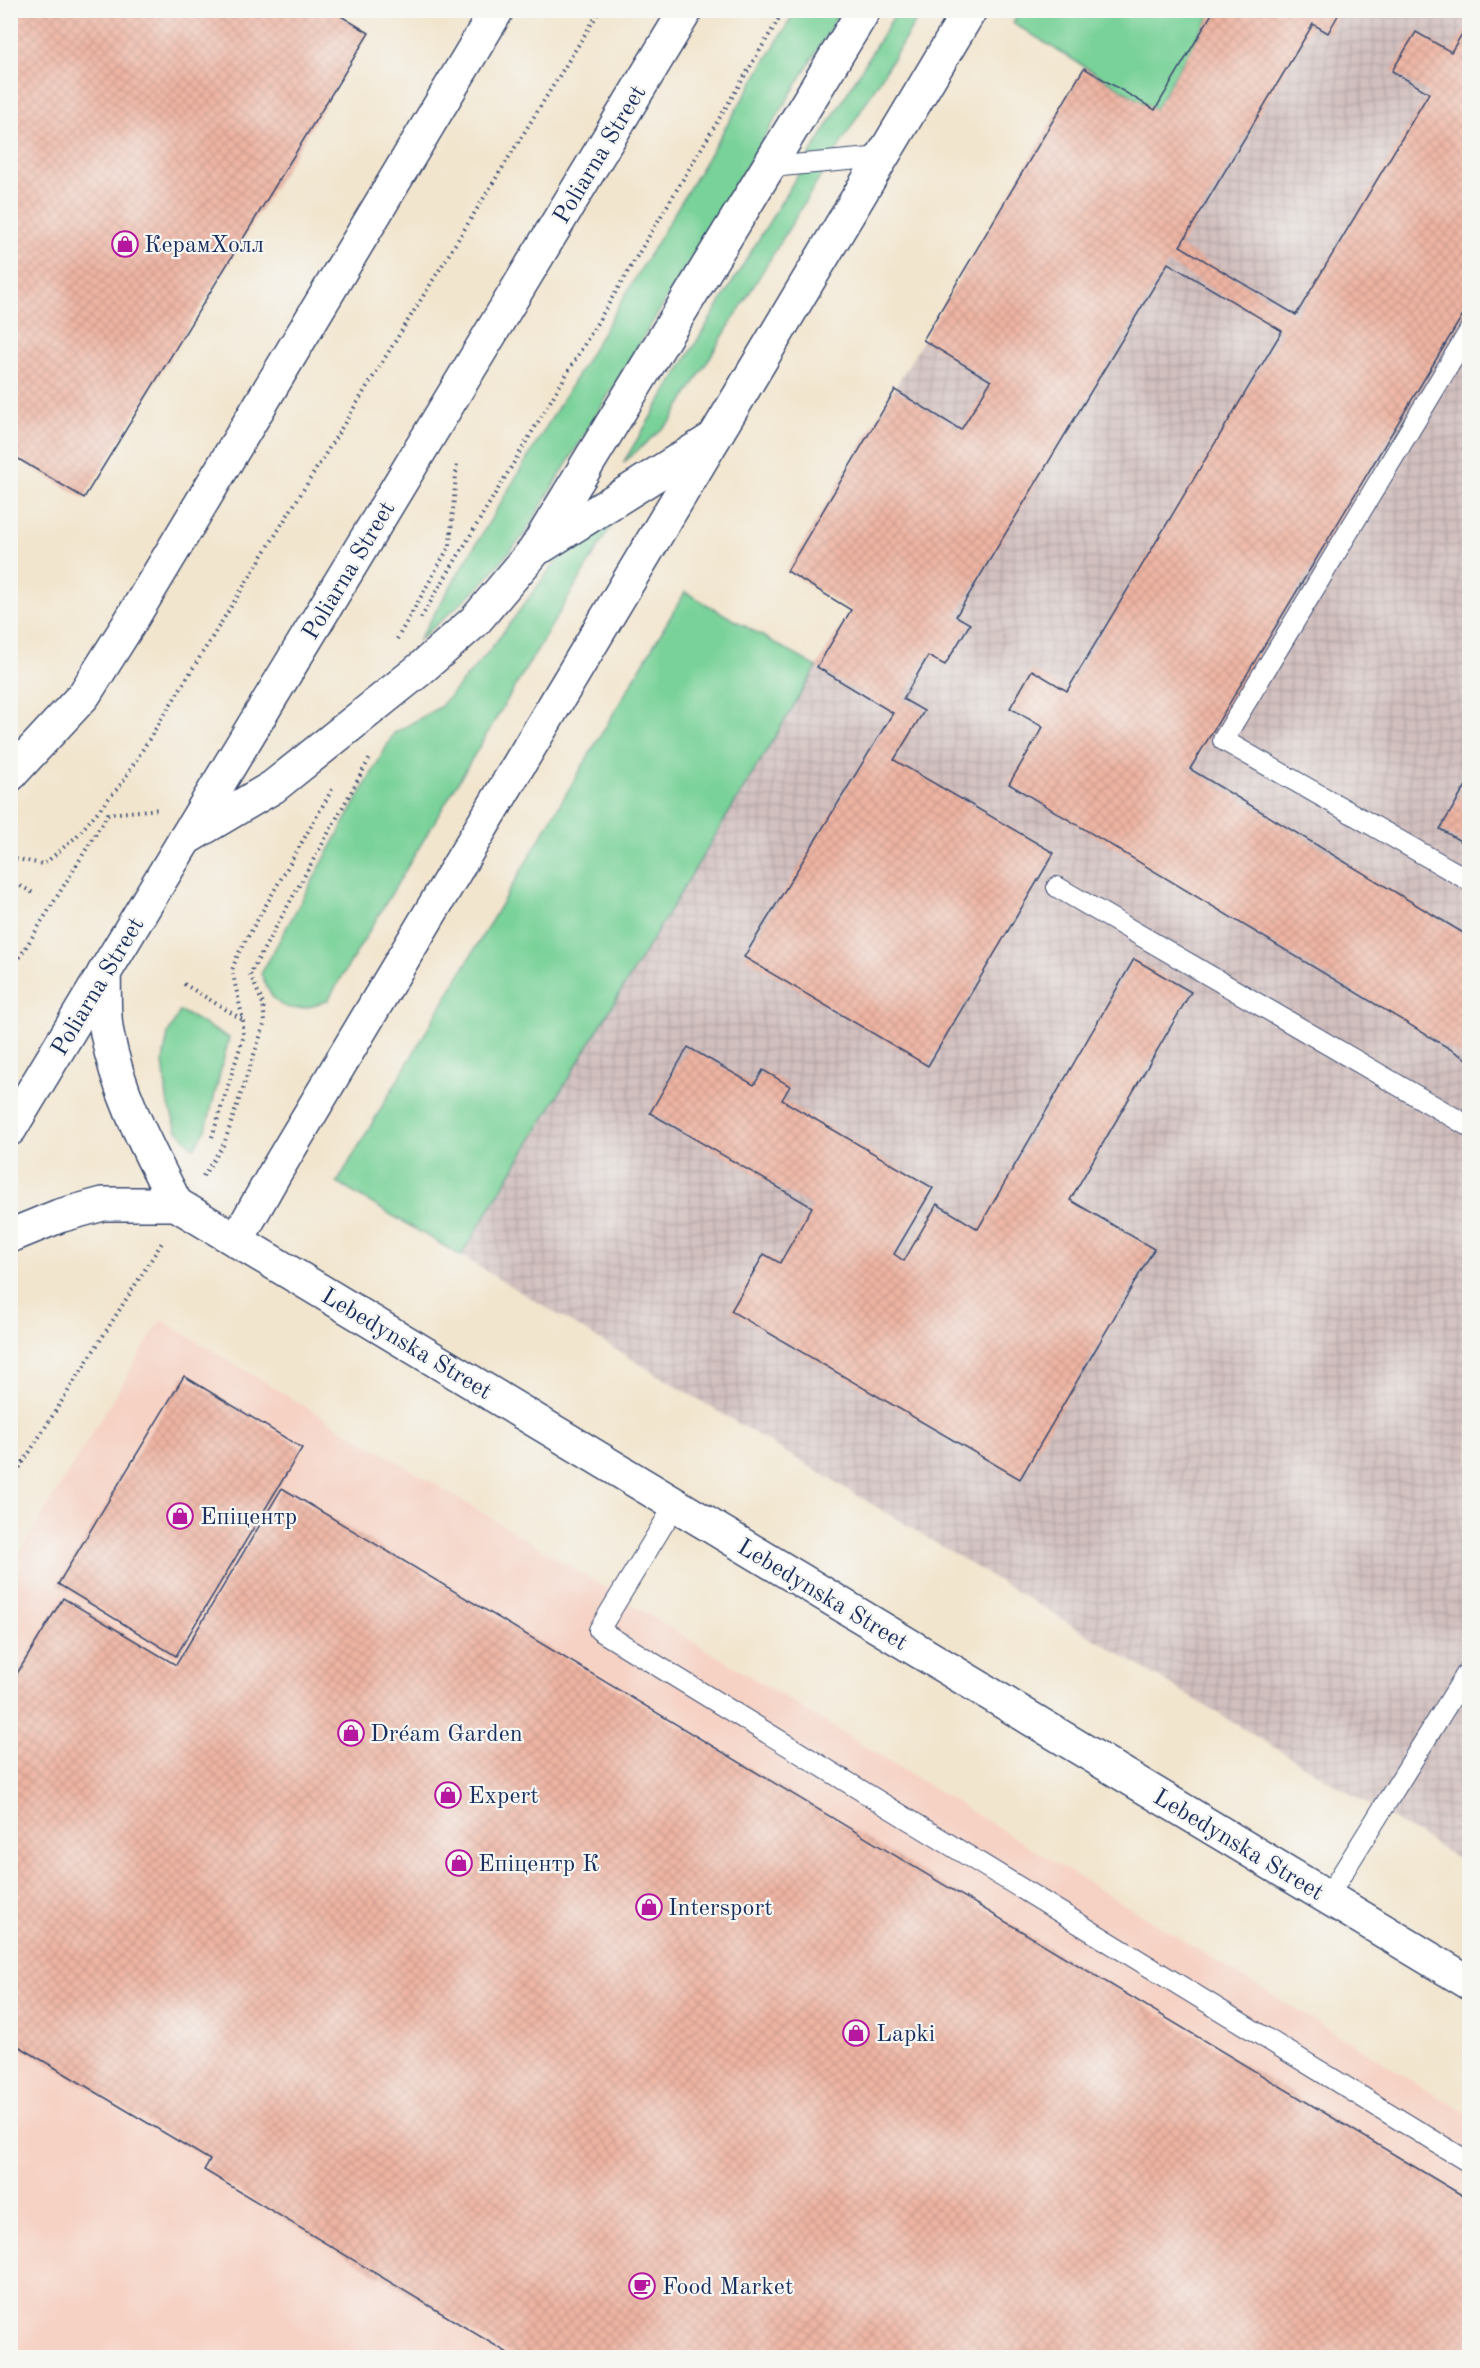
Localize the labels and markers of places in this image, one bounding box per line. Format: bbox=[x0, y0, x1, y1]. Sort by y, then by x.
shop icon: КерамХолл bbox=[110, 229, 140, 259]
place label: КерамХолл bbox=[144, 234, 264, 258]
shop icon: Епіцентр bbox=[165, 1501, 195, 1531]
place label: Епіцентр bbox=[200, 1506, 297, 1530]
shop icon: Dréam Garden bbox=[336, 1718, 366, 1748]
place label: Dréam Garden bbox=[370, 1723, 523, 1747]
shop icon: Expert bbox=[433, 1780, 463, 1810]
place label: Expert bbox=[468, 1785, 539, 1809]
shop icon: Епіцентр К bbox=[444, 1848, 474, 1878]
place label: Епіцентр К bbox=[478, 1853, 600, 1877]
shop icon: Intersport bbox=[634, 1892, 664, 1922]
place label: Intersport bbox=[668, 1897, 773, 1921]
shop icon: Lapki bbox=[841, 2018, 871, 2048]
place label: Lapki bbox=[876, 2023, 935, 2047]
cafe icon: Food Market bbox=[627, 2271, 657, 2301]
place label: Food Market bbox=[662, 2276, 793, 2300]

